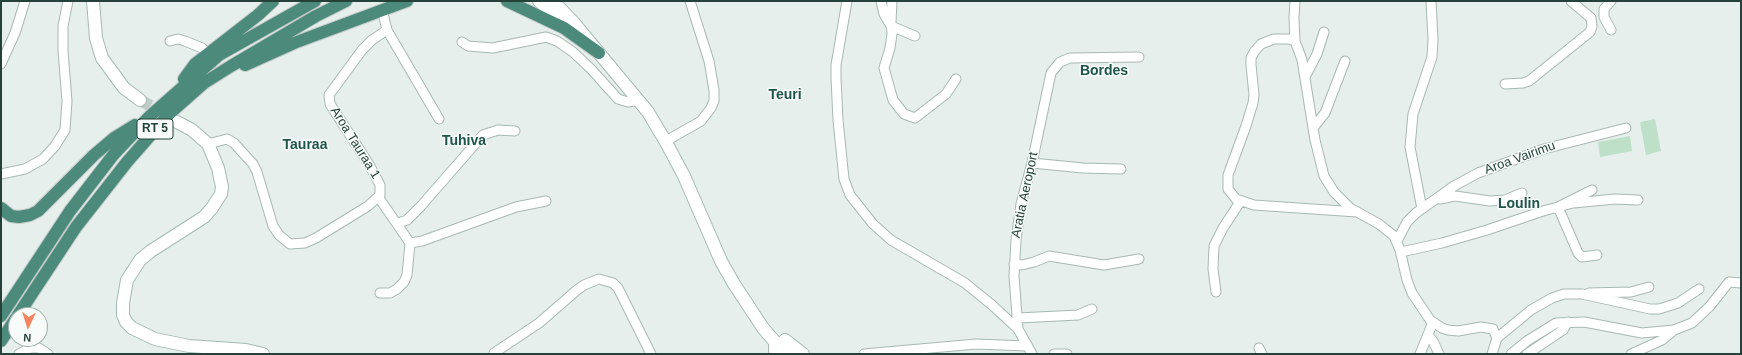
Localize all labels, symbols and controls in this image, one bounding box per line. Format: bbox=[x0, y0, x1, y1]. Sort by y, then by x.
district label: Bordes bbox=[1080, 63, 1128, 79]
district label: Teuri bbox=[768, 87, 802, 103]
street label: Aroa Tauraa 1 bbox=[327, 104, 383, 182]
road number: RT 5 bbox=[137, 119, 173, 139]
district label: Tuhiva bbox=[442, 133, 486, 149]
district label: Tauraa bbox=[283, 137, 327, 153]
street label: Aroa Vairimu bbox=[1482, 138, 1558, 178]
street label: Aratia Aeroport bbox=[1008, 151, 1042, 239]
district label: Loulin bbox=[1498, 196, 1540, 212]
north arrow bbox=[8, 307, 48, 347]
text: N bbox=[23, 332, 32, 344]

